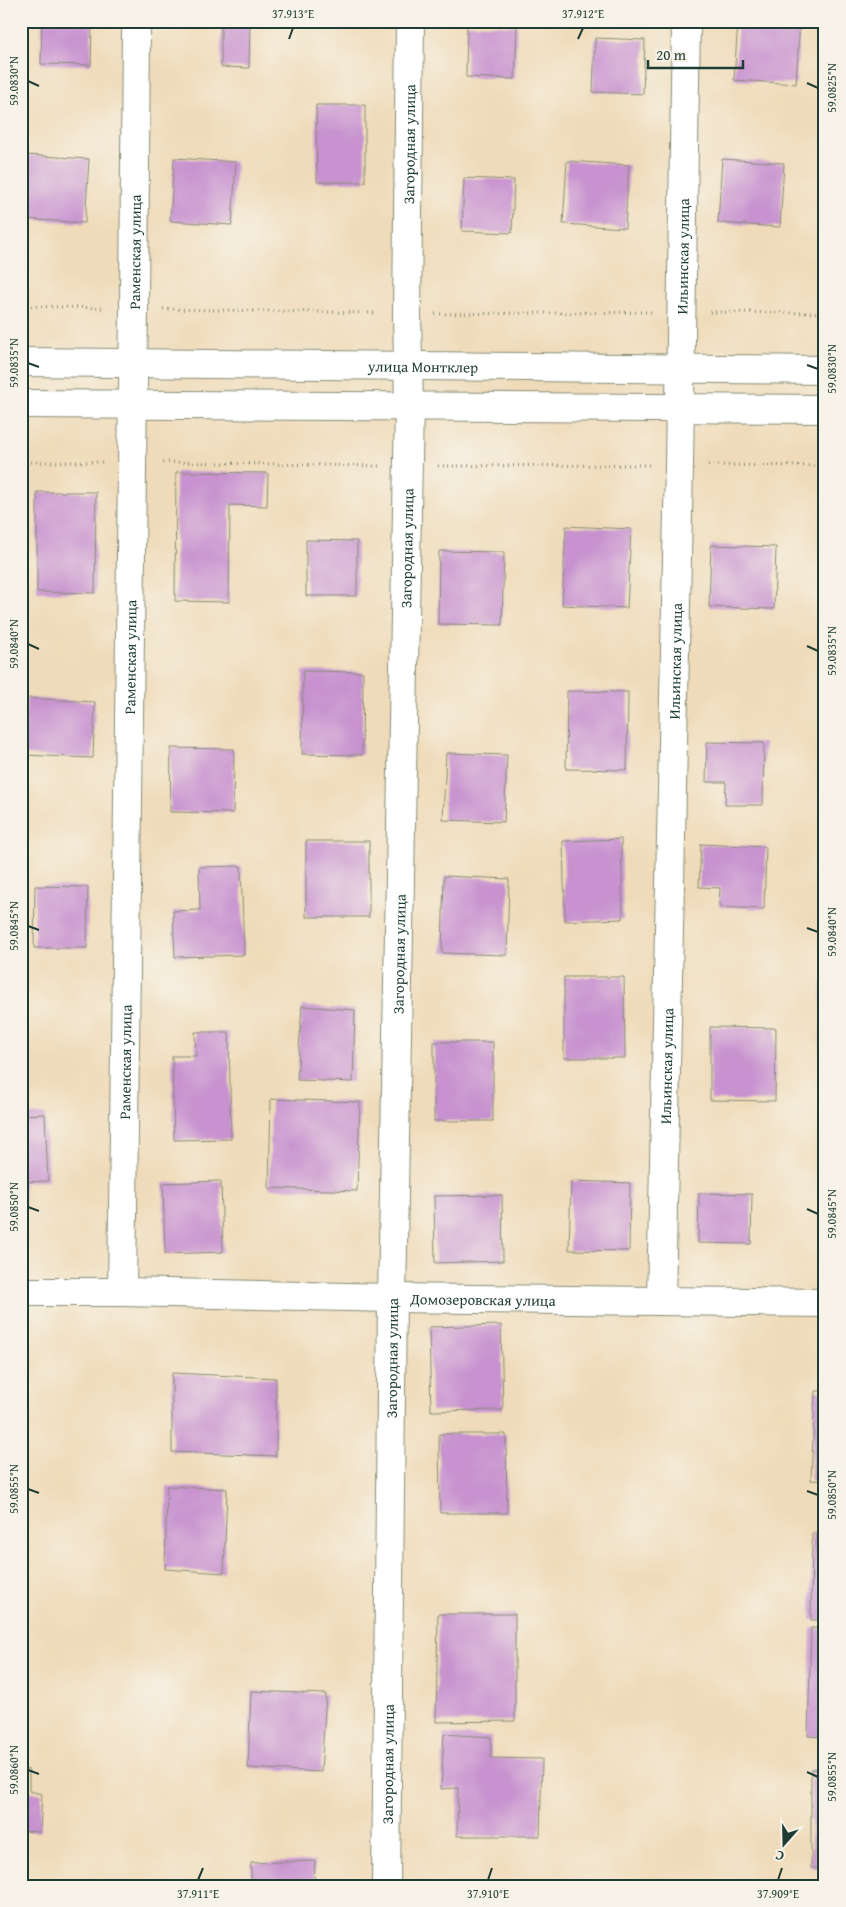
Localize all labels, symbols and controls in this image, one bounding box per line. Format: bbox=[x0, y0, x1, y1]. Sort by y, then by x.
text: 37.913°E bbox=[272, 5, 314, 22]
text: 37.912°E bbox=[562, 5, 604, 22]
scale bar bbox=[648, 38, 744, 70]
text: 20 m bbox=[656, 44, 687, 65]
text: 59.0830°N bbox=[5, 56, 22, 106]
text: 59.0825°N bbox=[823, 63, 840, 113]
street label: Загородная улица bbox=[398, 83, 420, 204]
street label: Раменская улица bbox=[123, 194, 145, 310]
street label: Ильинская улица bbox=[671, 197, 694, 314]
text: 59.0835°N bbox=[5, 338, 22, 388]
text: 59.0830°N bbox=[823, 344, 840, 394]
street label: улица Монтклер bbox=[367, 355, 478, 377]
street label: Загородная улица bbox=[395, 487, 418, 608]
street label: Раменская улица bbox=[119, 599, 141, 715]
street label: Ильинская улица bbox=[663, 602, 687, 719]
text: 59.0840°N bbox=[5, 619, 22, 669]
text: 59.0835°N bbox=[823, 626, 840, 676]
street label: Загородная улица bbox=[387, 893, 410, 1014]
text: 59.0845°N bbox=[5, 901, 22, 951]
text: 59.0840°N bbox=[823, 907, 840, 957]
street label: Раменская улица bbox=[114, 1004, 136, 1120]
street label: Ильинская улица bbox=[654, 1007, 678, 1124]
text: 59.0850°N bbox=[5, 1182, 22, 1232]
text: 59.0845°N bbox=[823, 1189, 840, 1239]
street label: Домозеровская улица bbox=[409, 1288, 557, 1310]
street label: Загородная улица bbox=[380, 1297, 403, 1418]
text: 59.0855°N bbox=[5, 1464, 22, 1514]
text: 59.0850°N bbox=[823, 1470, 840, 1520]
street label: Загородная улица bbox=[376, 1703, 398, 1824]
text: 59.0860°N bbox=[5, 1745, 22, 1795]
text: 59.0855°N bbox=[823, 1752, 840, 1802]
north arrow bbox=[758, 1820, 808, 1870]
text: С bbox=[772, 1845, 787, 1867]
text: 37.911°E bbox=[177, 1885, 219, 1902]
text: 37.910°E bbox=[467, 1885, 509, 1902]
text: 37.909°E bbox=[757, 1885, 799, 1902]

